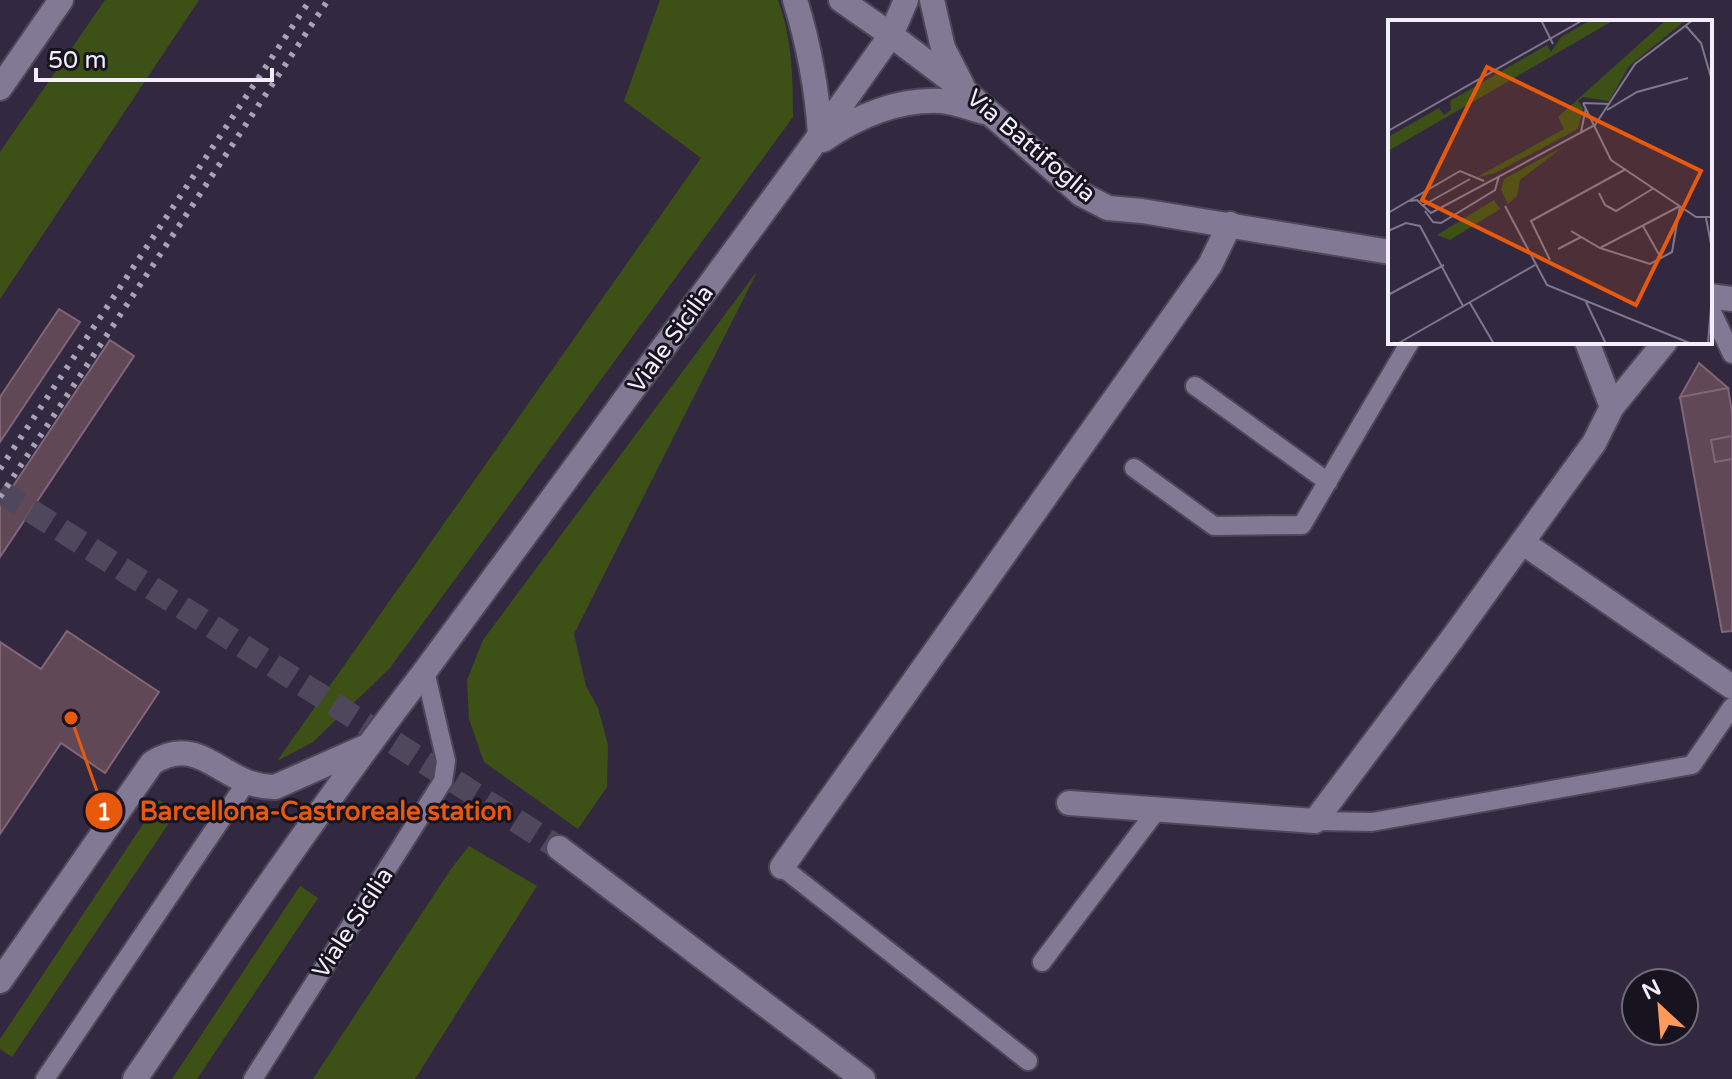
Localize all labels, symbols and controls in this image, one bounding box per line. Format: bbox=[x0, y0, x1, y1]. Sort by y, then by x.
inset map bbox=[1388, 20, 1712, 344]
scale bar bbox=[36, 32, 272, 82]
text: 50 m bbox=[48, 46, 106, 75]
street label: Via Battifoglia bbox=[960, 83, 1102, 209]
street label: Viale Sicilia bbox=[622, 279, 720, 399]
callout: Barcellona-Castroreale station bbox=[84, 786, 528, 836]
text: Barcellona-Castroreale station bbox=[140, 796, 512, 827]
text: 1 bbox=[96, 798, 112, 827]
street label: Viale Sicilia bbox=[306, 862, 400, 984]
north arrow bbox=[1620, 967, 1700, 1047]
text: N bbox=[1638, 974, 1665, 1005]

